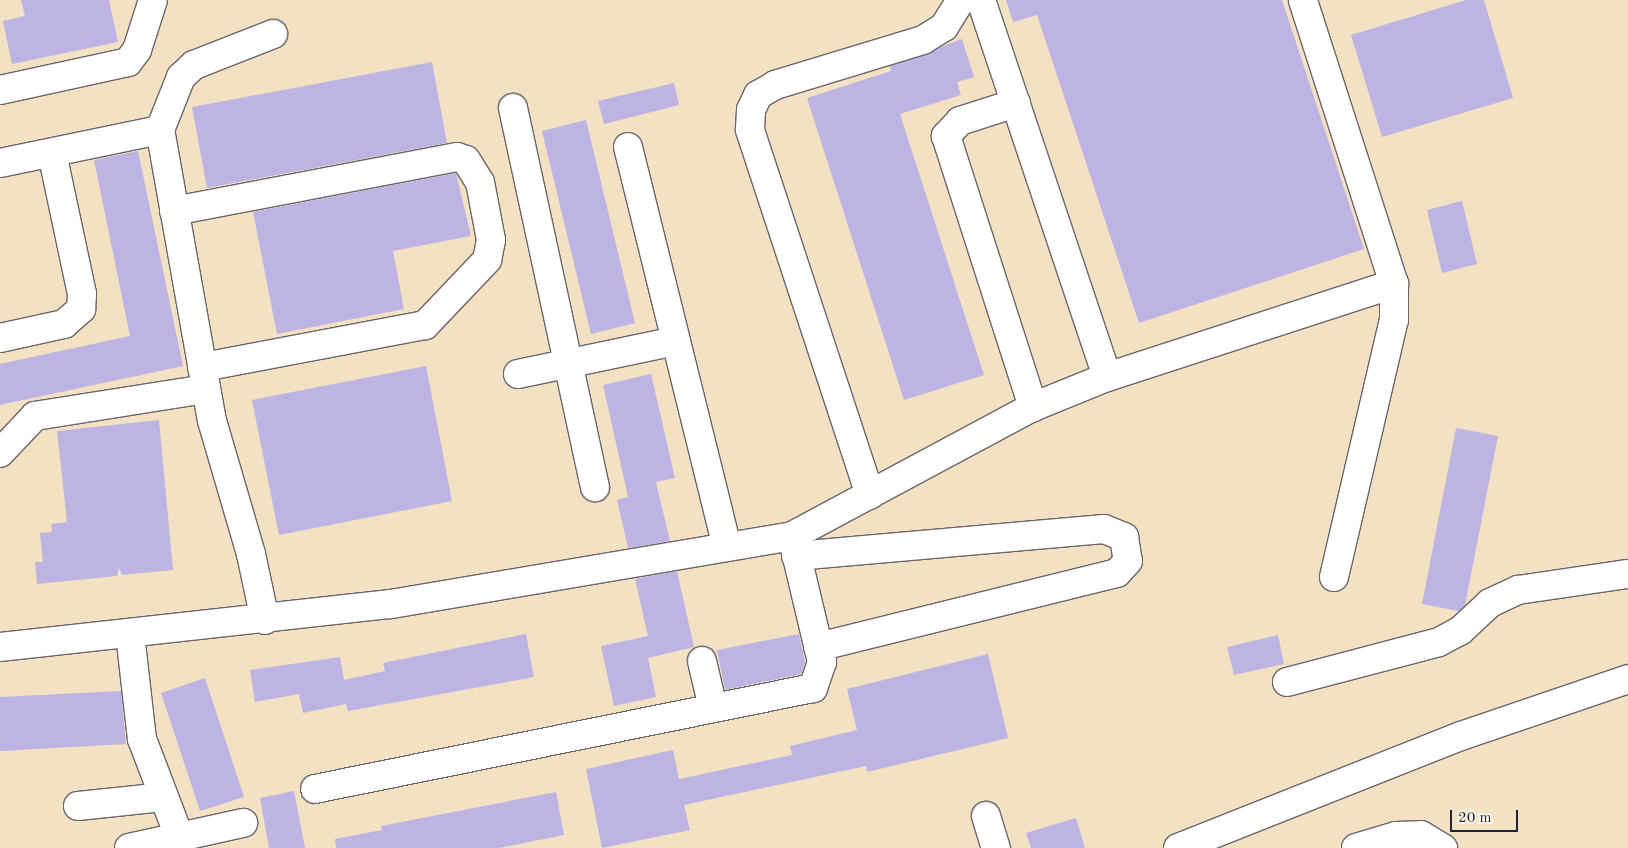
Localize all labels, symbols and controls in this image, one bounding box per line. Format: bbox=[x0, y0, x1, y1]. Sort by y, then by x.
scale bar bbox=[1453, 800, 1520, 832]
text: 20 m bbox=[1458, 811, 1492, 826]

